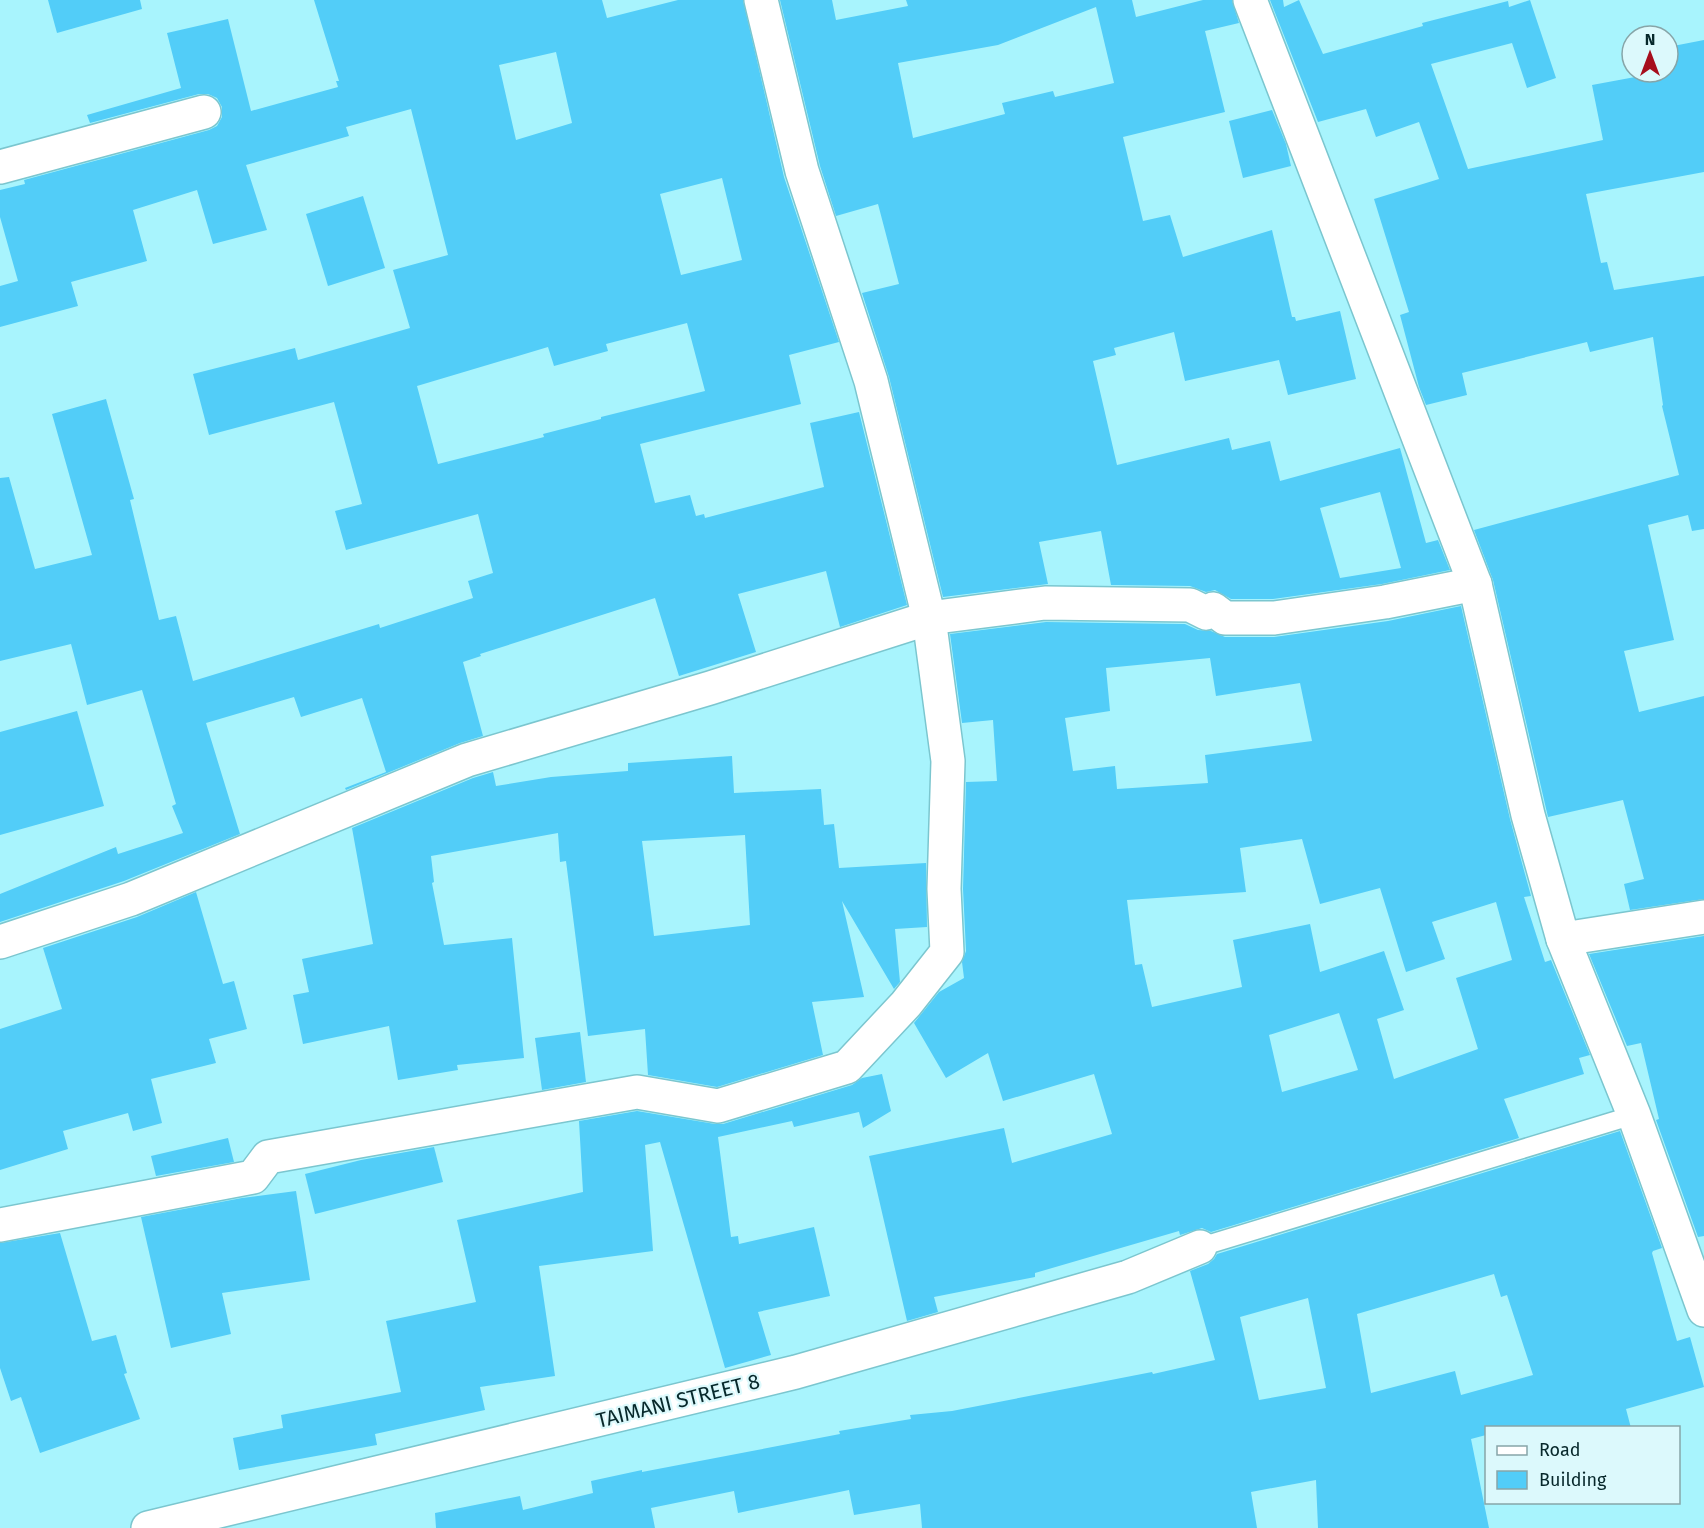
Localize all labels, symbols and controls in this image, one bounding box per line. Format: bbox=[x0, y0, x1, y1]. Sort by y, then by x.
north arrow bbox=[1620, 24, 1680, 84]
text: N bbox=[1645, 30, 1655, 49]
street label: TAIMANI STREET 8 bbox=[594, 1368, 762, 1434]
legend bbox=[1485, 1426, 1680, 1504]
text: Road bbox=[1539, 1439, 1581, 1461]
text: Building bbox=[1539, 1469, 1607, 1491]

